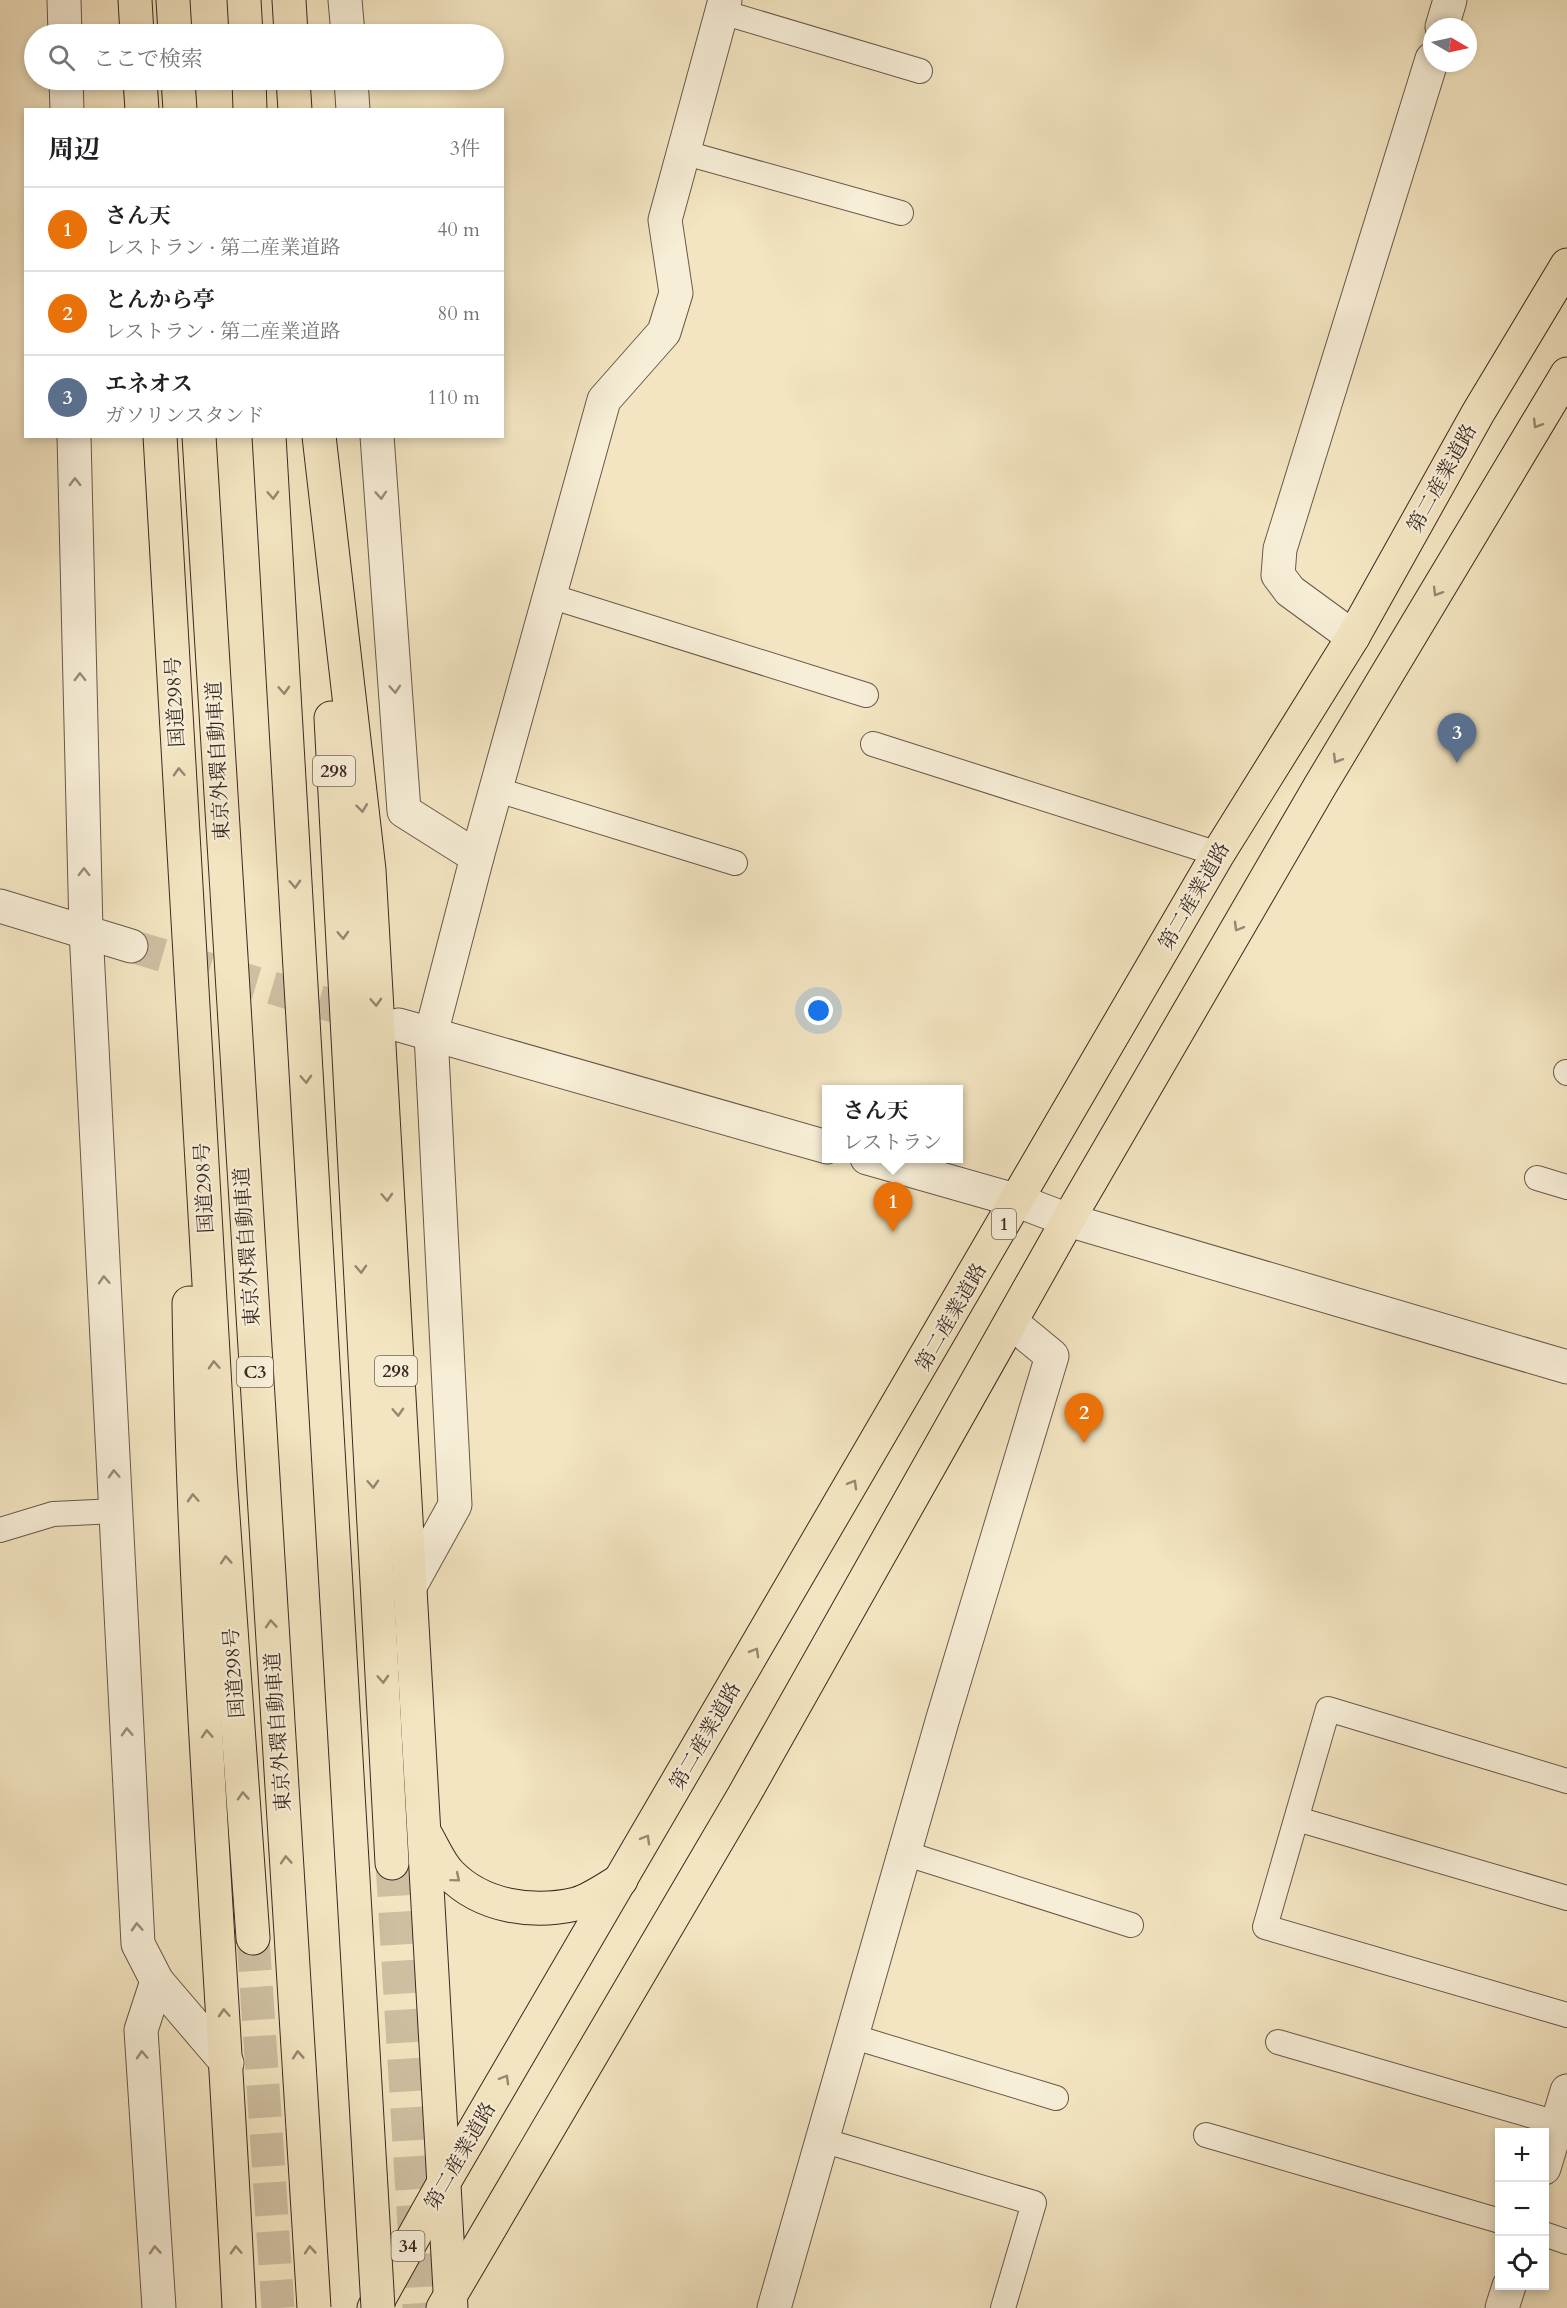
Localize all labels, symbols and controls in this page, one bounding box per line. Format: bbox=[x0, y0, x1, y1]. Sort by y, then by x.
north arrow bbox=[1423, 18, 1477, 72]
search box bbox=[24, 24, 504, 90]
icon: search bbox=[45, 41, 78, 74]
text: ここで検索 bbox=[93, 44, 203, 74]
text: 周辺 bbox=[48, 132, 100, 167]
text: 3件 bbox=[450, 135, 480, 162]
text: さん天 bbox=[105, 201, 171, 231]
text: 1 bbox=[62, 216, 73, 243]
text: 40 m bbox=[437, 216, 480, 243]
text: レストラン · 第二産業道路 bbox=[105, 234, 340, 261]
text: とんから亭 bbox=[105, 285, 215, 315]
text: 2 bbox=[62, 300, 73, 327]
text: 80 m bbox=[437, 300, 480, 327]
text: レストラン · 第二産業道路 bbox=[105, 318, 340, 345]
text: エネオス bbox=[105, 369, 193, 399]
text: 3 bbox=[62, 384, 73, 411]
text: 110 m bbox=[427, 384, 480, 411]
text: ガソリンスタンド bbox=[105, 402, 264, 429]
one-way arrow bbox=[1533, 418, 1544, 428]
street label: 第二産業道路 bbox=[1401, 419, 1483, 537]
one-way arrow bbox=[69, 477, 82, 486]
one-way arrow bbox=[266, 490, 279, 499]
one-way arrow bbox=[374, 490, 387, 499]
one-way arrow bbox=[1432, 586, 1444, 596]
street label: 国道298号 bbox=[159, 656, 191, 748]
one-way arrow bbox=[74, 672, 86, 681]
street label: 東京外環自動車道 bbox=[200, 680, 236, 842]
one-way arrow bbox=[277, 685, 290, 694]
one-way arrow bbox=[388, 685, 401, 694]
pin: 3 bbox=[1438, 714, 1476, 763]
one-way arrow bbox=[1332, 753, 1344, 763]
road number: 298 bbox=[313, 756, 355, 786]
one-way arrow bbox=[173, 768, 186, 777]
one-way arrow bbox=[355, 803, 368, 812]
street label: 第二産業道路 bbox=[1152, 837, 1236, 955]
one-way arrow bbox=[78, 867, 90, 876]
one-way arrow bbox=[288, 880, 301, 889]
one-way arrow bbox=[1234, 921, 1245, 931]
one-way arrow bbox=[337, 931, 350, 940]
your location bbox=[804, 996, 833, 1025]
one-way arrow bbox=[370, 997, 383, 1006]
one-way arrow bbox=[300, 1074, 313, 1083]
popup bbox=[822, 1085, 963, 1163]
text: さん天 bbox=[843, 1096, 909, 1126]
text: レストラン bbox=[843, 1129, 942, 1156]
street label: 国道298号 bbox=[188, 1142, 220, 1234]
street label: 東京外環自動車道 bbox=[228, 1166, 266, 1328]
pin: 1 bbox=[874, 1182, 912, 1232]
one-way arrow bbox=[380, 1192, 393, 1201]
road number: 1 bbox=[992, 1209, 1016, 1239]
street label: 第二産業道路 bbox=[909, 1258, 993, 1376]
one-way arrow bbox=[355, 1264, 368, 1273]
one-way arrow bbox=[97, 1275, 110, 1284]
road number: 298 bbox=[375, 1356, 417, 1386]
road number: C3 bbox=[237, 1357, 273, 1387]
one-way arrow bbox=[208, 1361, 221, 1370]
pin: 2 bbox=[1064, 1394, 1104, 1443]
one-way arrow bbox=[392, 1408, 405, 1417]
one-way arrow bbox=[107, 1470, 120, 1479]
one-way arrow bbox=[366, 1480, 379, 1489]
one-way arrow bbox=[846, 1480, 857, 1490]
one-way arrow bbox=[187, 1493, 200, 1502]
one-way arrow bbox=[220, 1555, 233, 1564]
one-way arrow bbox=[265, 1619, 278, 1628]
street label: 国道298号 bbox=[217, 1627, 251, 1719]
one-way arrow bbox=[747, 1648, 759, 1658]
street label: 東京外環自動車道 bbox=[259, 1651, 297, 1813]
one-way arrow bbox=[376, 1675, 389, 1684]
street label: 第二産業道路 bbox=[663, 1677, 747, 1795]
one-way arrow bbox=[121, 1727, 134, 1736]
one-way arrow bbox=[201, 1730, 214, 1739]
one-way arrow bbox=[236, 1792, 249, 1801]
one-way arrow bbox=[638, 1835, 650, 1845]
one-way arrow bbox=[279, 1856, 292, 1865]
one-way arrow bbox=[449, 1871, 460, 1882]
one-way arrow bbox=[130, 1922, 143, 1931]
one-way arrow bbox=[218, 2008, 231, 2017]
one-way arrow bbox=[291, 2050, 304, 2059]
one-way arrow bbox=[136, 2051, 149, 2060]
one-way arrow bbox=[497, 2075, 509, 2086]
street label: 第二産業道路 bbox=[418, 2097, 502, 2215]
map controls bbox=[1495, 2128, 1549, 2290]
button: + bbox=[1495, 2128, 1549, 2182]
button: − bbox=[1495, 2182, 1549, 2236]
road number: 34 bbox=[392, 2231, 424, 2261]
button: locate bbox=[1495, 2236, 1549, 2290]
one-way arrow bbox=[149, 2245, 162, 2254]
one-way arrow bbox=[230, 2245, 243, 2254]
one-way arrow bbox=[304, 2245, 317, 2254]

